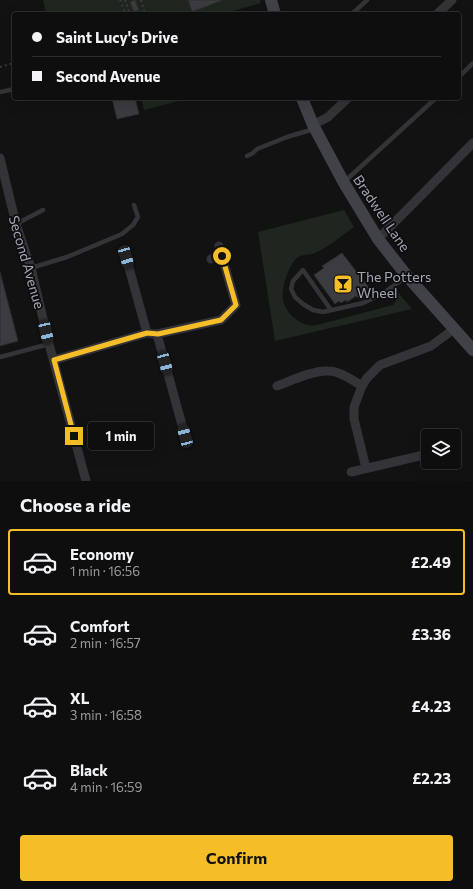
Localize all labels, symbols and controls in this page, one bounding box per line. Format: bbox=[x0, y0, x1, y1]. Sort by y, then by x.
text: Saint Lucy's Drive bbox=[56, 28, 178, 46]
text: Second Avenue bbox=[56, 67, 160, 85]
street label: Bradwell Lane bbox=[350, 171, 414, 255]
street label: Second Avenue bbox=[6, 213, 48, 311]
car bbox=[117, 244, 135, 270]
route start bbox=[213, 247, 231, 265]
place label: The Potters Wheel bbox=[357, 268, 431, 301]
bar icon: The Potters Wheel bbox=[332, 273, 354, 295]
car bbox=[37, 319, 55, 345]
car bbox=[156, 350, 174, 376]
callout: 1 min bbox=[88, 422, 154, 450]
car bbox=[176, 423, 194, 449]
route end bbox=[65, 427, 83, 445]
text: 1 min bbox=[106, 428, 136, 444]
map controls bbox=[421, 429, 461, 469]
button: layers bbox=[421, 429, 461, 469]
text: Choose a ride bbox=[20, 494, 131, 516]
icon: car bbox=[22, 544, 58, 580]
text: Economy bbox=[70, 545, 134, 563]
text: £2.49 bbox=[411, 553, 451, 571]
text: 1 min · 16:56 bbox=[70, 563, 140, 579]
icon: car bbox=[22, 616, 58, 652]
text: Comfort bbox=[70, 617, 130, 635]
text: £3.36 bbox=[411, 625, 451, 643]
text: 2 min · 16:57 bbox=[70, 635, 141, 651]
icon: car bbox=[22, 688, 58, 724]
text: XL bbox=[70, 689, 89, 707]
text: £4.23 bbox=[412, 697, 451, 715]
text: 3 min · 16:58 bbox=[70, 707, 142, 723]
icon: car bbox=[22, 760, 58, 796]
text: Black bbox=[70, 761, 108, 779]
text: £2.23 bbox=[412, 769, 451, 787]
text: 4 min · 16:59 bbox=[70, 779, 142, 795]
button: Confirm bbox=[20, 835, 453, 881]

